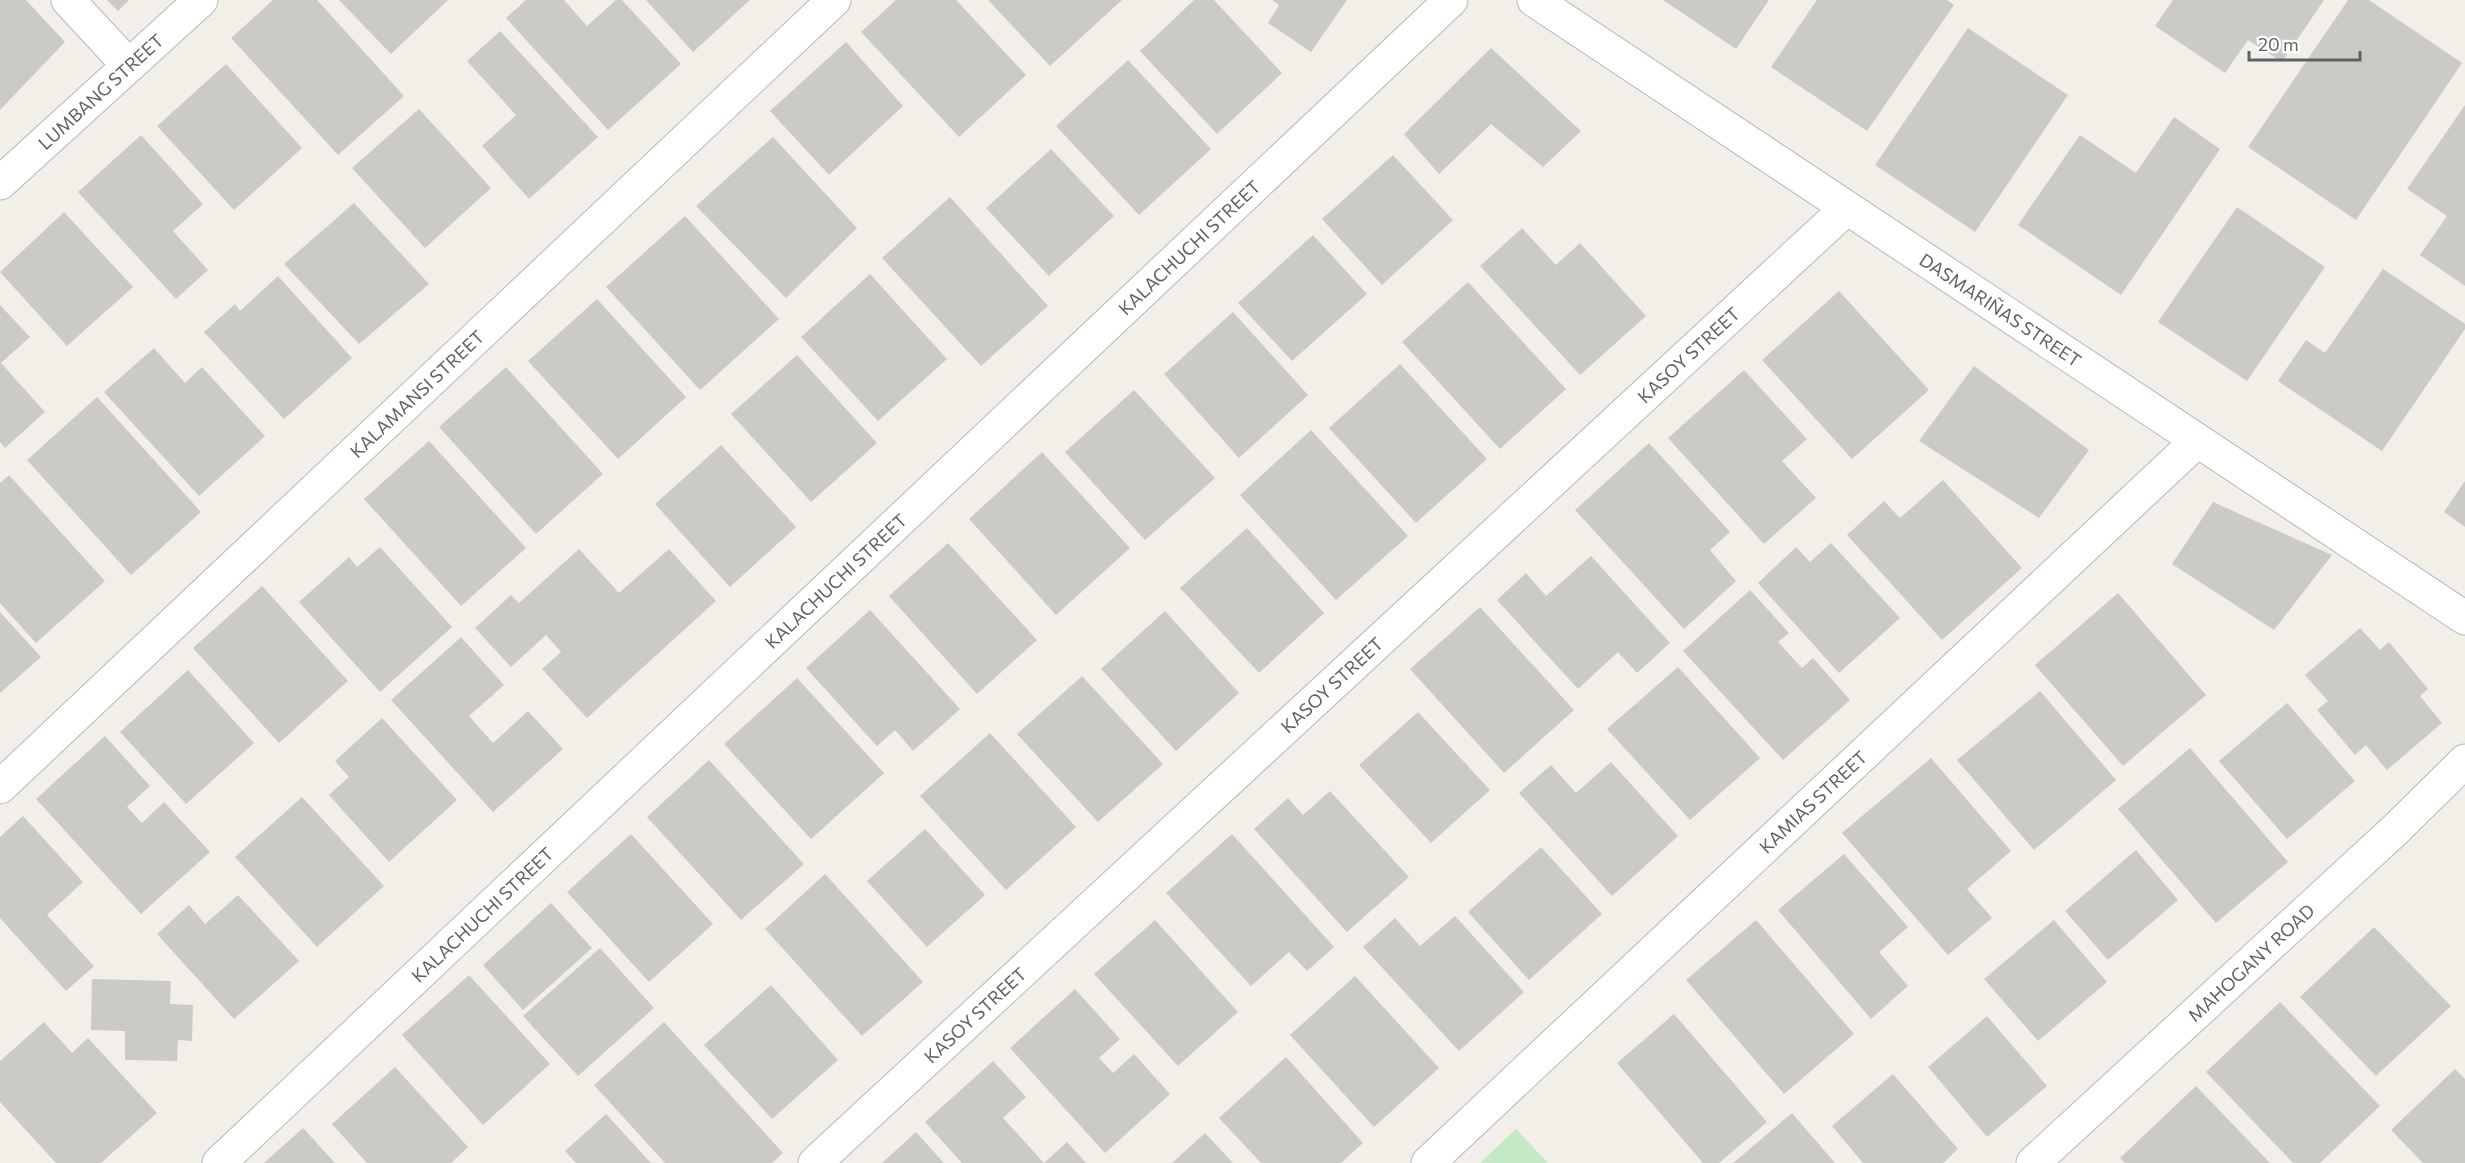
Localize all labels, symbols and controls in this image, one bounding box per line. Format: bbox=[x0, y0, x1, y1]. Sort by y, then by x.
scale bar bbox=[2249, 24, 2360, 62]
street label: LUMBANG STREET bbox=[33, 29, 168, 154]
text: 20 m bbox=[2258, 33, 2299, 55]
street label: KALACHUCHI STREET bbox=[1114, 175, 1265, 319]
street label: DASMARIÑAS STREET bbox=[1916, 248, 2086, 371]
street label: KASOY STREET bbox=[1633, 302, 1744, 407]
street label: KALAMANSI STREET bbox=[345, 325, 488, 462]
street label: KALACHUCHI STREET bbox=[760, 509, 911, 653]
street label: KASOY STREET bbox=[1276, 632, 1387, 737]
street label: KAMIAS STREET bbox=[1754, 746, 1872, 858]
street label: KALACHUCHI STREET bbox=[407, 842, 558, 987]
street label: MAHOGANY ROAD bbox=[2183, 899, 2319, 1026]
street label: KASOY STREET bbox=[919, 962, 1031, 1068]

